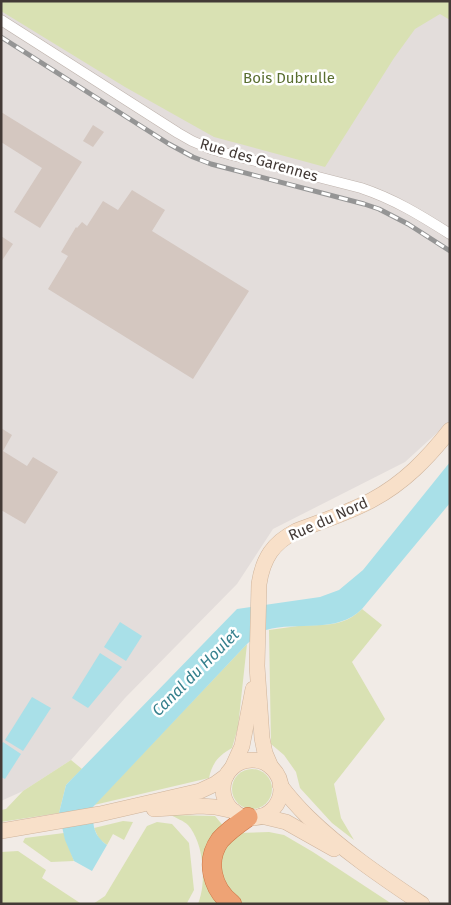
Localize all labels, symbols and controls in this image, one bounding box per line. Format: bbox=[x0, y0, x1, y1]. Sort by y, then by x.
park label: Bois Dubrulle bbox=[243, 69, 335, 87]
street label: Rue des Garennes bbox=[198, 135, 320, 185]
street label: Rue du Nord bbox=[286, 494, 370, 544]
water label: Canal du Houlet bbox=[148, 625, 243, 720]

